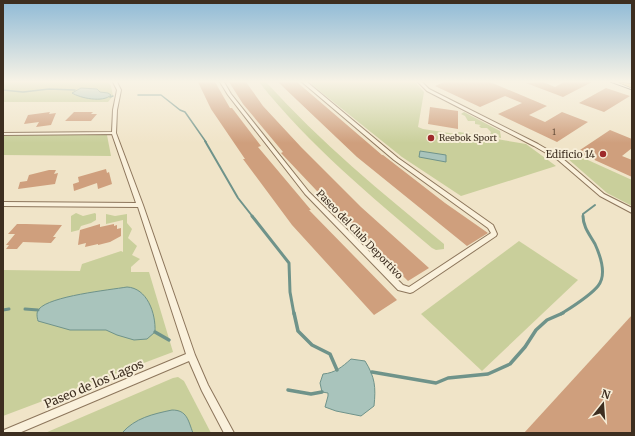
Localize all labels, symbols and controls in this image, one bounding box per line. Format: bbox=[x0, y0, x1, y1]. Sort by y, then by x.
house number: 1 bbox=[552, 127, 556, 137]
place label: Reebok Sport bbox=[439, 132, 498, 143]
marker: Reebok Sport bbox=[426, 133, 436, 143]
place label: Edificio 14 bbox=[546, 148, 595, 161]
marker: Edificio 14 bbox=[598, 149, 608, 159]
street label: Paseo del Club Deportivo bbox=[314, 187, 406, 282]
street label: Paseo de los Lagos bbox=[42, 356, 146, 411]
north arrow bbox=[583, 384, 623, 424]
text: N bbox=[600, 386, 612, 402]

